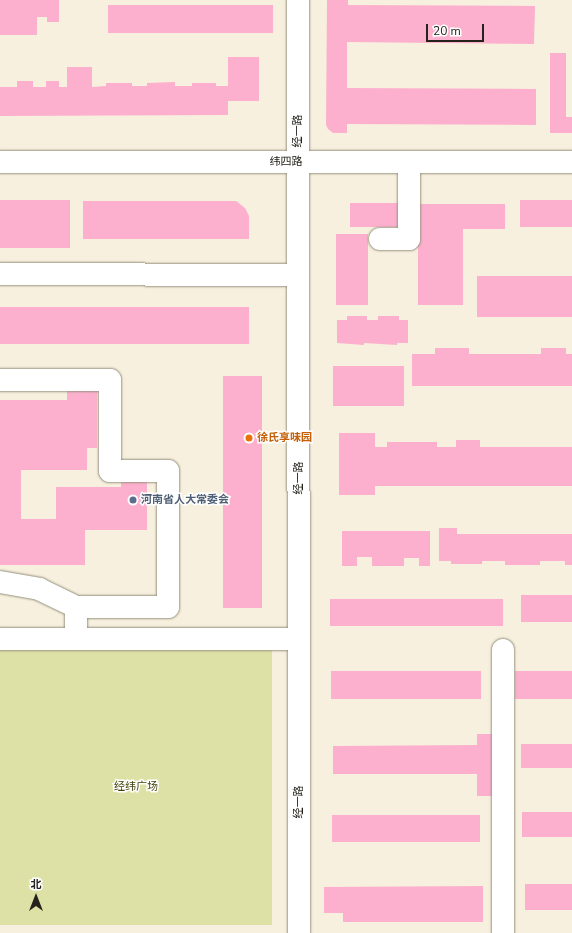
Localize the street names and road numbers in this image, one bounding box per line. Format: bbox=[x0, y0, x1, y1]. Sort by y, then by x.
street label: 经一路 bbox=[291, 115, 305, 147]
street label: 纬四路 bbox=[270, 155, 302, 169]
street label: 经一路 bbox=[292, 462, 306, 494]
street label: 经一路 bbox=[292, 786, 306, 818]

